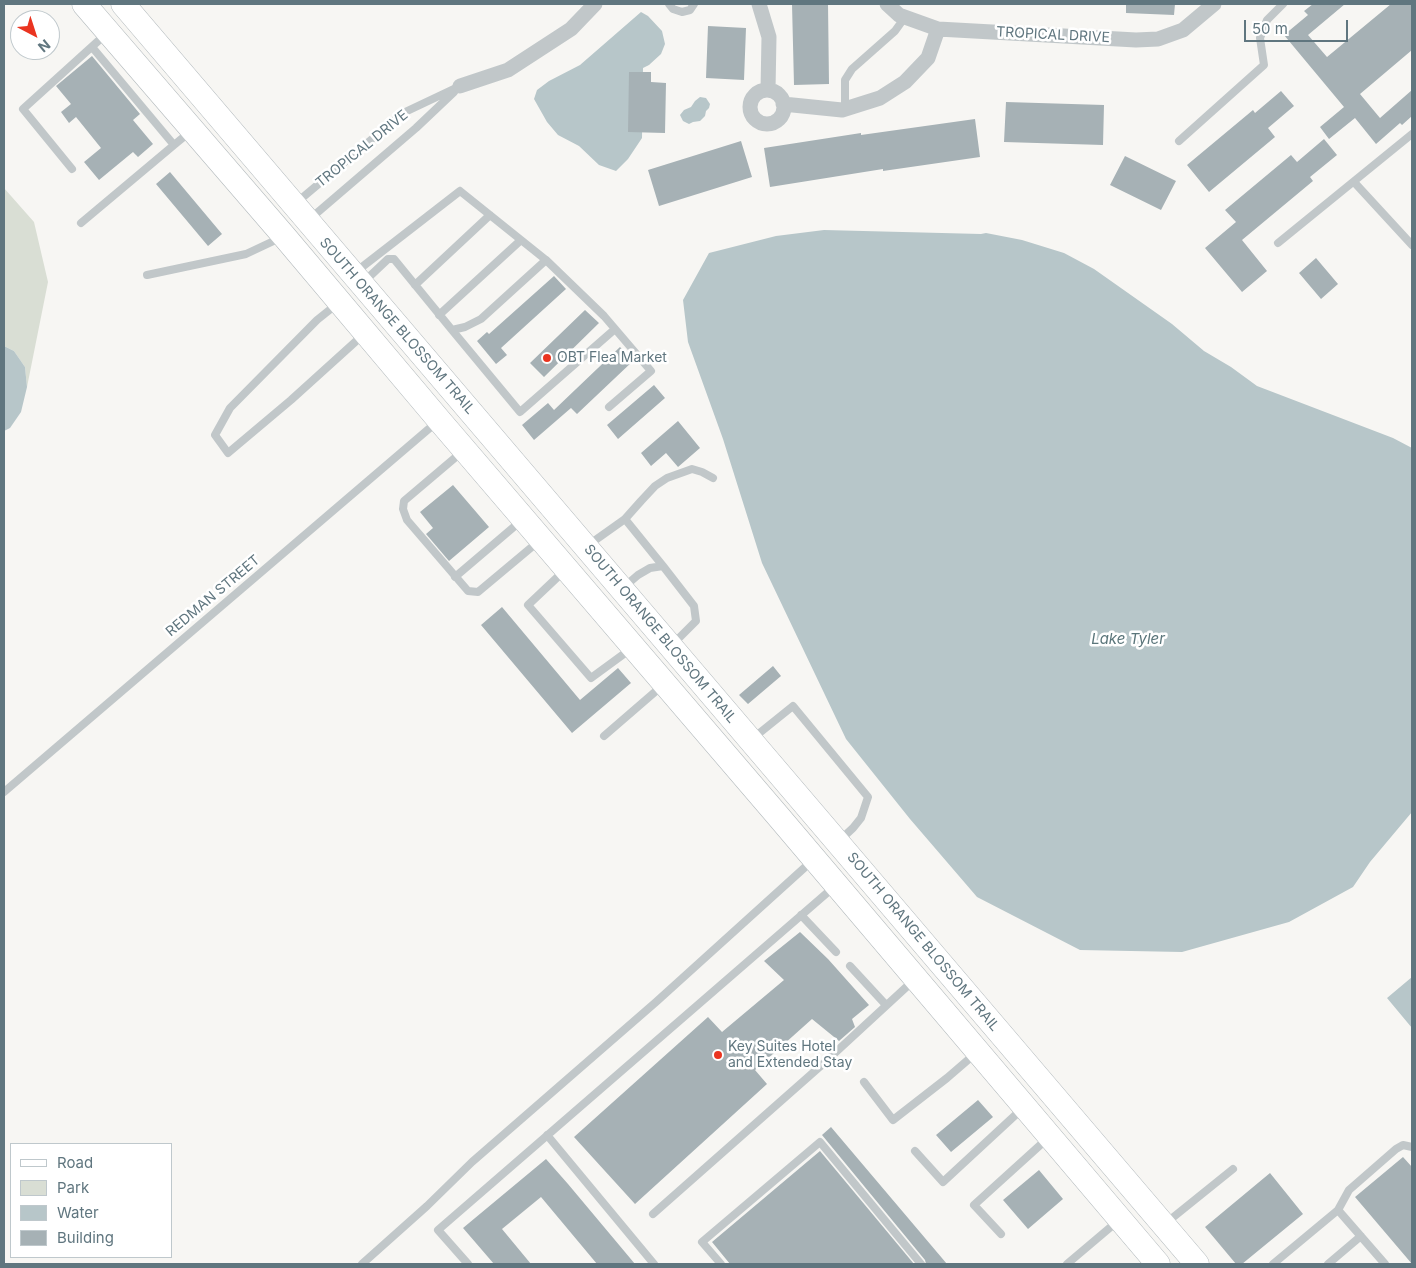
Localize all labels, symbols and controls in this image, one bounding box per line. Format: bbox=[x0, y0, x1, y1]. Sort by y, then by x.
north arrow bbox=[10, 10, 60, 60]
scale bar bbox=[1246, 10, 1350, 42]
text: 50 m bbox=[1252, 19, 1288, 38]
street label: TROPICAL DRIVE bbox=[996, 24, 1110, 46]
text: N bbox=[35, 36, 54, 56]
street label: TROPICAL DRIVE bbox=[312, 107, 412, 191]
street label: SOUTH ORANGE BLOSSOM TRAIL bbox=[316, 234, 478, 418]
place label: OBT Flea Market bbox=[557, 350, 667, 366]
marker: OBT Flea Market bbox=[541, 352, 553, 364]
street label: SOUTH ORANGE BLOSSOM TRAIL bbox=[580, 541, 740, 727]
street label: REDMAN STREET bbox=[163, 552, 263, 640]
water label: Lake Tyler bbox=[1091, 630, 1165, 648]
street label: SOUTH ORANGE BLOSSOM TRAIL bbox=[843, 849, 1003, 1035]
place label: Key Suites Hotel and Extended Stay bbox=[728, 1039, 852, 1072]
marker: Key Suites Hotel and Extended Stay bbox=[712, 1049, 724, 1061]
legend bbox=[10, 1143, 172, 1258]
text: Road bbox=[57, 1153, 93, 1172]
text: Park bbox=[57, 1178, 89, 1197]
text: Water bbox=[57, 1203, 99, 1222]
text: Building bbox=[57, 1228, 114, 1247]

